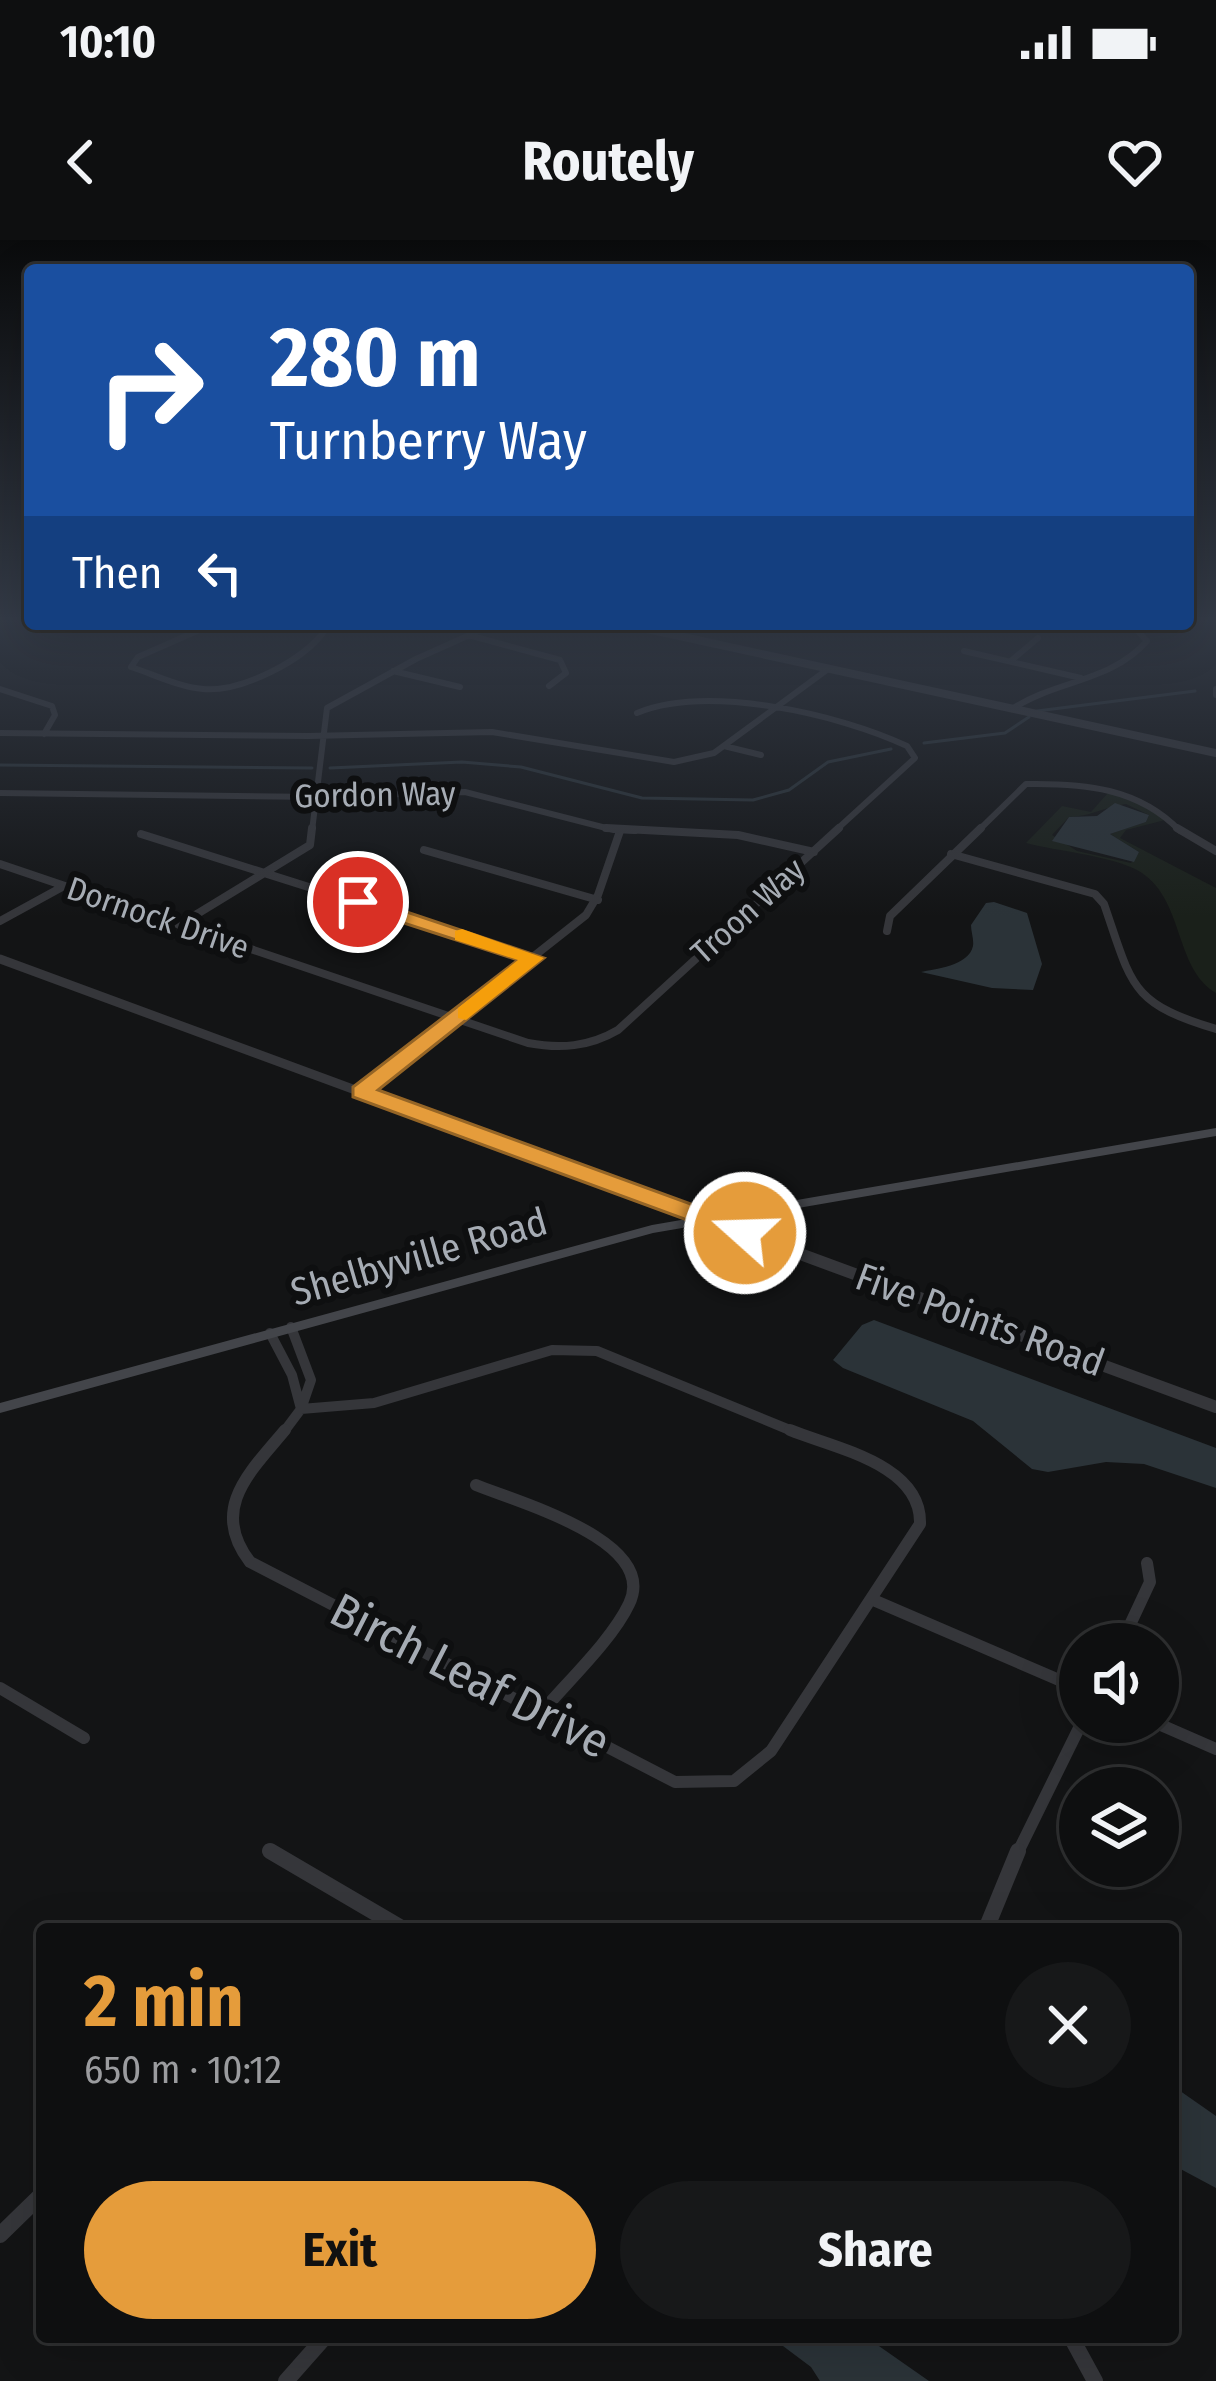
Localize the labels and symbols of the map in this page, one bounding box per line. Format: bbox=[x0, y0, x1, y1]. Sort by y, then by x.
street label: Gordon Way bbox=[294, 774, 456, 816]
street label: Troon Way bbox=[683, 849, 813, 972]
pin bbox=[307, 851, 409, 953]
street label: Dornock Drive bbox=[62, 868, 254, 968]
position arrow bbox=[682, 1170, 808, 1296]
street label: Shelbyville Road bbox=[286, 1198, 552, 1316]
street label: Five Points Road bbox=[850, 1254, 1110, 1386]
street label: Birch Leaf Drive bbox=[321, 1581, 619, 1771]

